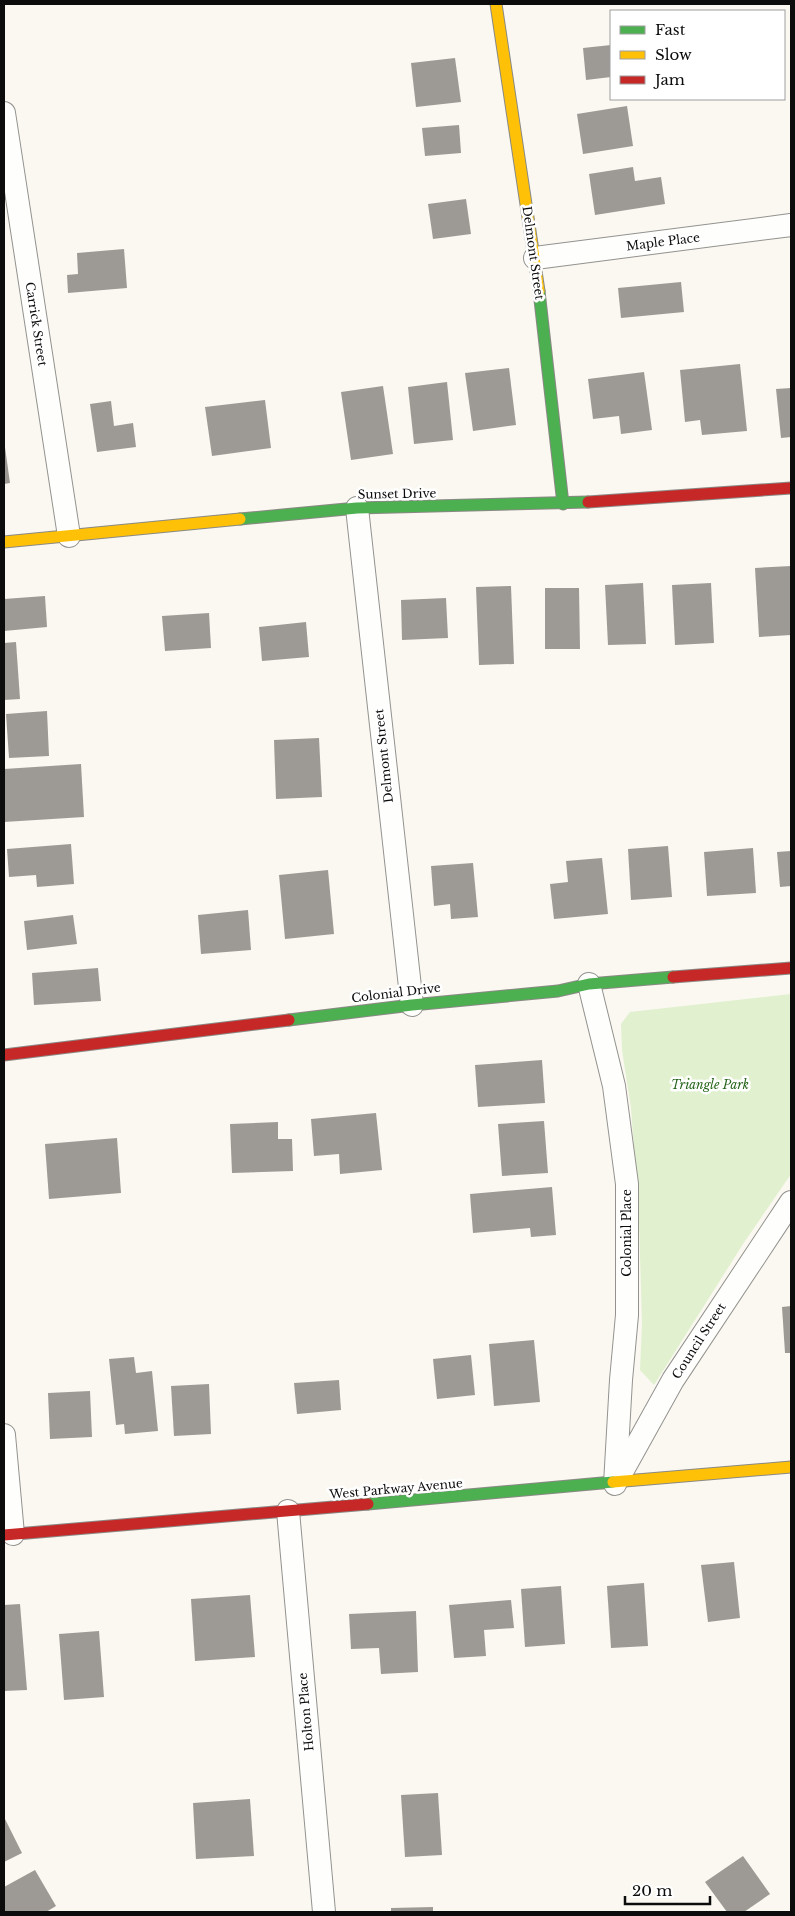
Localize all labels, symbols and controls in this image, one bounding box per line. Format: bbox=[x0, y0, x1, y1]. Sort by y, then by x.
legend bbox=[610, 10, 785, 100]
text: Fast bbox=[655, 20, 686, 39]
text: Slow bbox=[655, 45, 692, 64]
text: Jam bbox=[653, 70, 685, 89]
street label: Delmont Street bbox=[519, 205, 548, 301]
street label: Maple Place bbox=[625, 230, 701, 253]
street label: Carrick Street bbox=[22, 281, 51, 368]
street label: Sunset Drive bbox=[358, 485, 437, 502]
street label: Delmont Street bbox=[371, 708, 396, 804]
street label: Colonial Drive bbox=[350, 980, 442, 1005]
park label: Triangle Park bbox=[671, 1077, 749, 1092]
street label: Colonial Place bbox=[619, 1189, 634, 1277]
street label: Council Street bbox=[668, 1299, 729, 1382]
street label: West Parkway Avenue bbox=[328, 1475, 463, 1502]
street label: Holton Place bbox=[295, 1672, 316, 1752]
scale bar bbox=[625, 1874, 710, 1906]
text: 20 m bbox=[632, 1881, 672, 1900]

